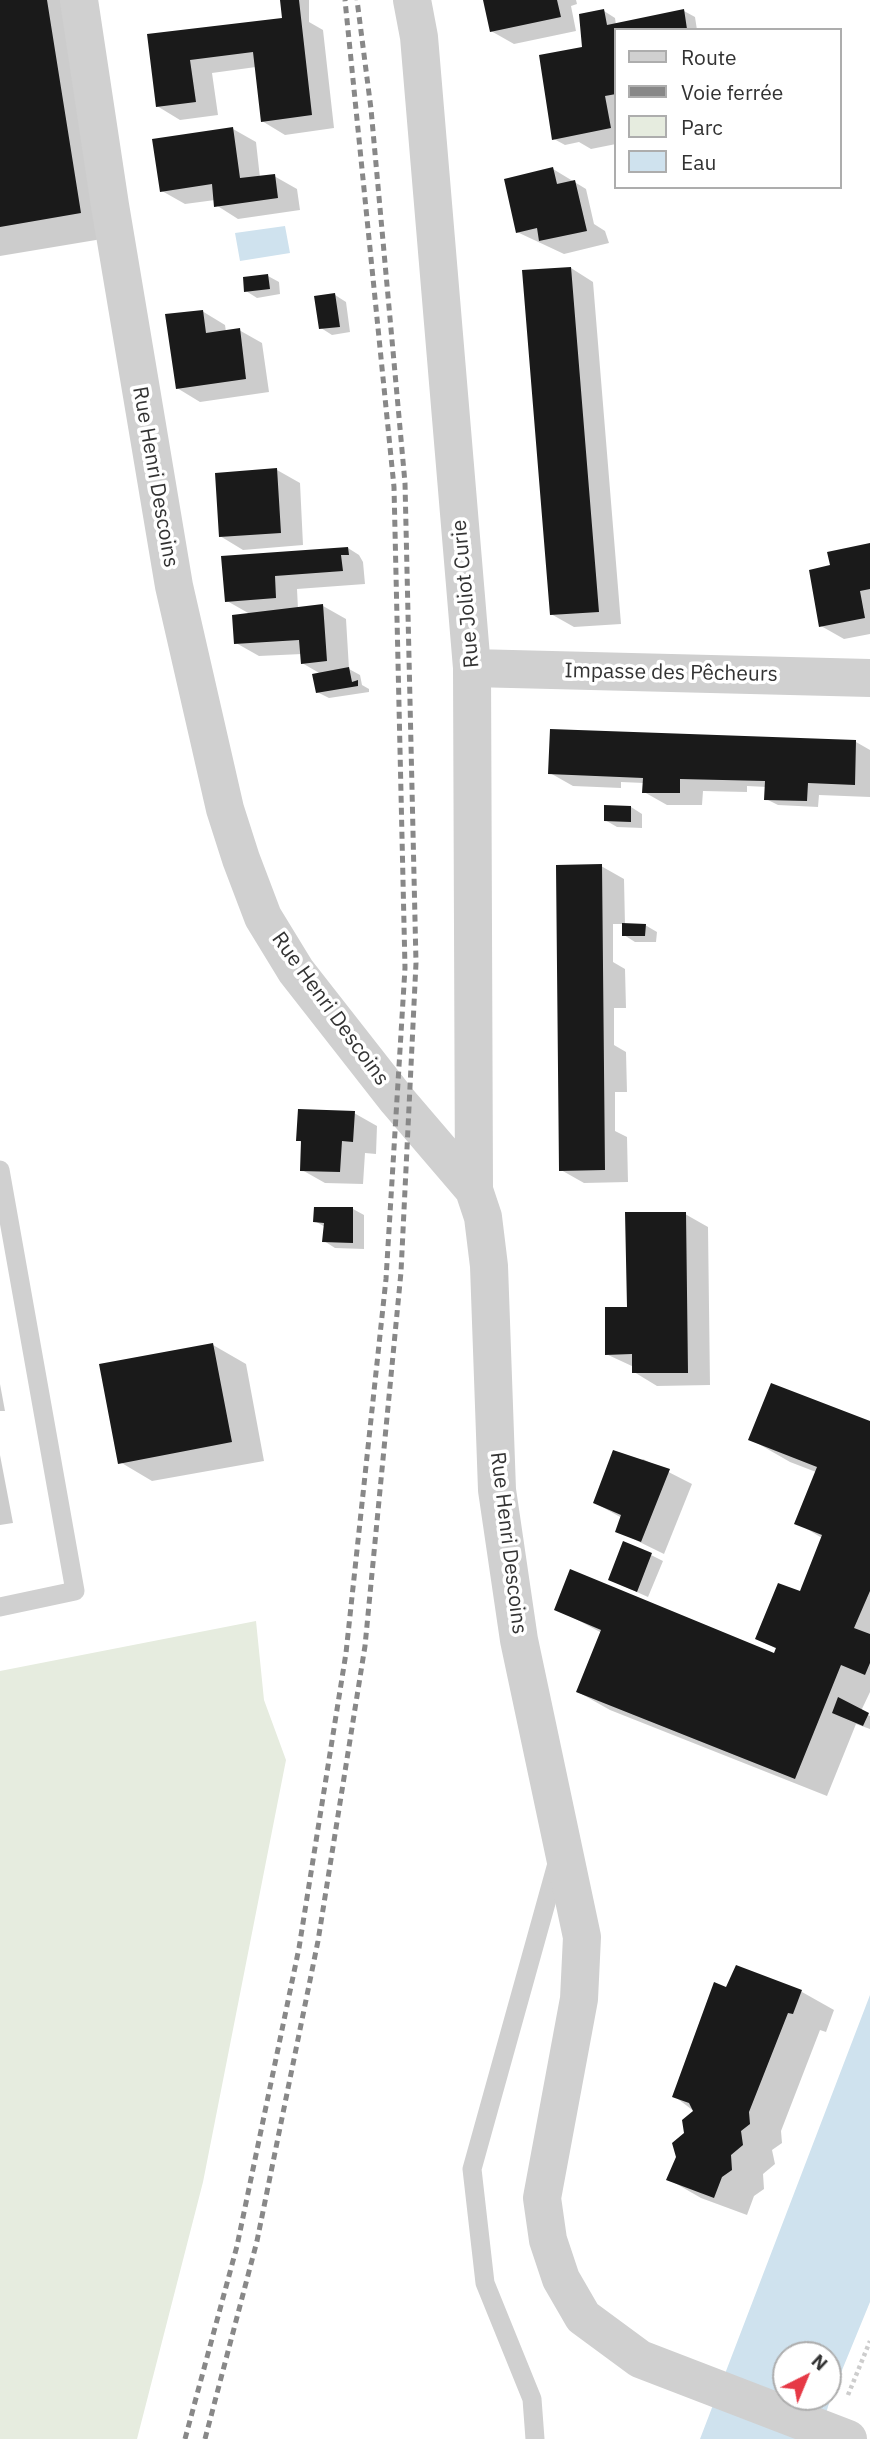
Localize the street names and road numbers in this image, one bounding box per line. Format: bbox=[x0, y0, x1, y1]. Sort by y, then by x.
street label: Rue Henri Descoins bbox=[127, 384, 183, 570]
street label: Rue Joliot Curie bbox=[447, 519, 485, 669]
street label: Impasse des Pêcheurs bbox=[564, 659, 778, 687]
street label: Rue Henri Descoins bbox=[266, 927, 394, 1091]
street label: Rue Henri Descoins bbox=[484, 1450, 532, 1636]

